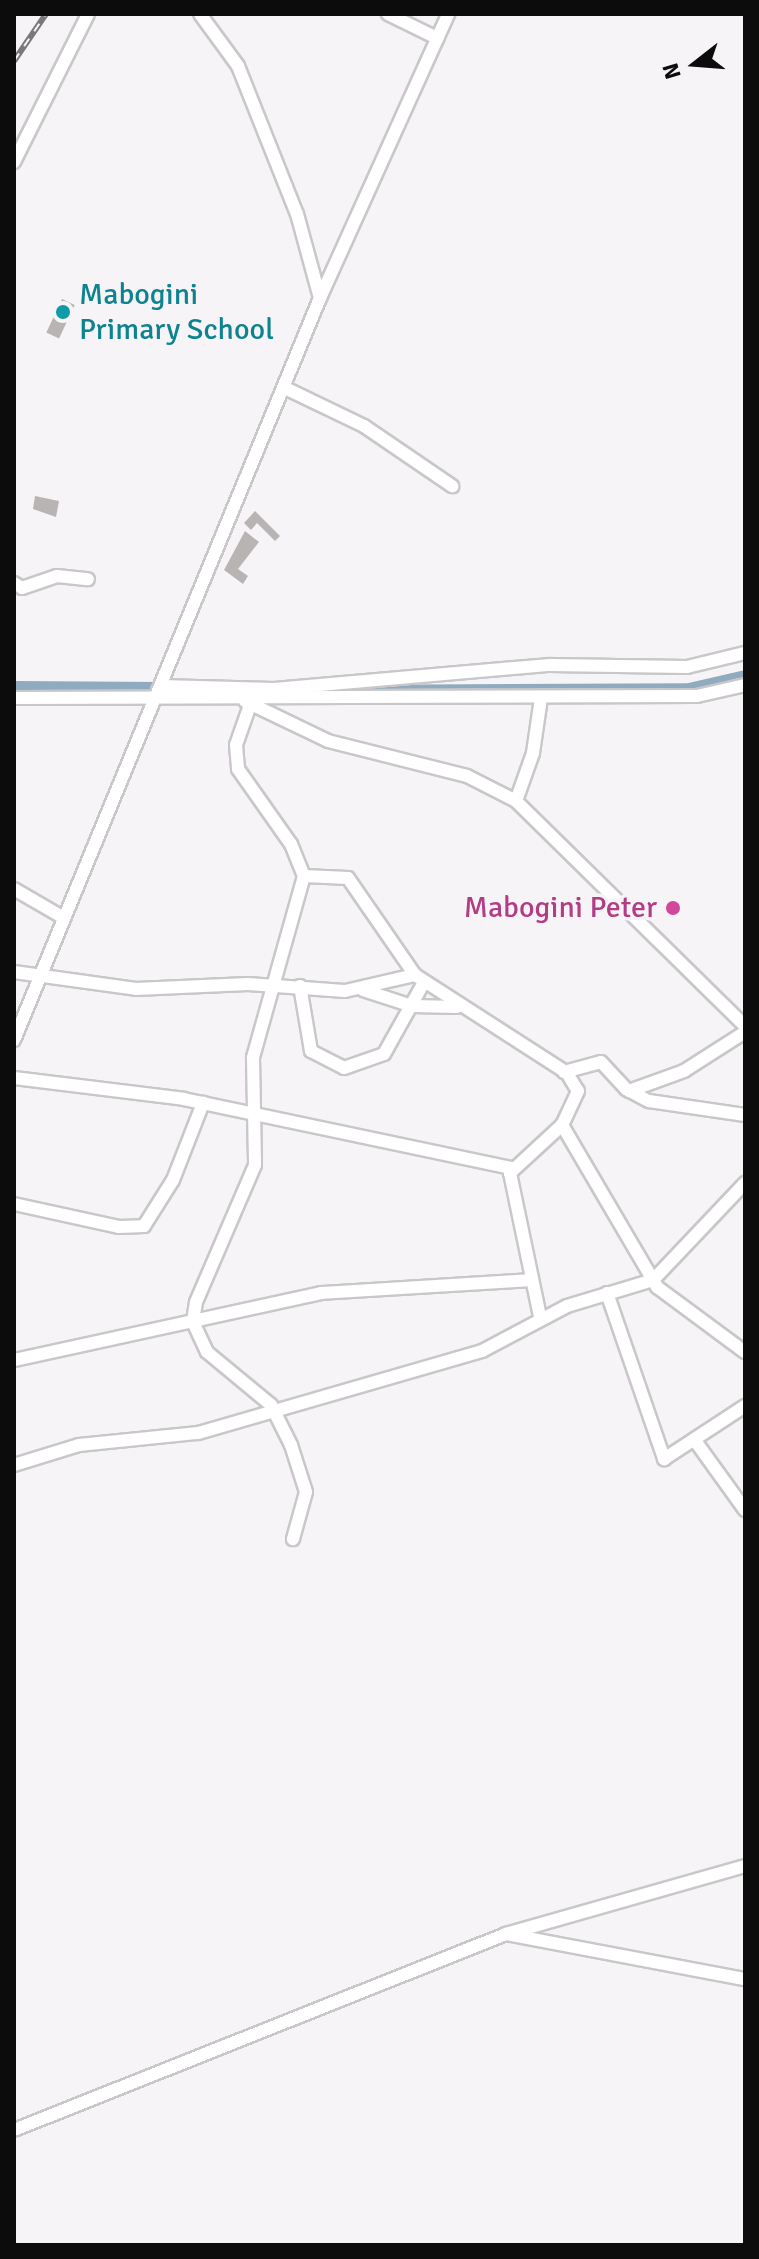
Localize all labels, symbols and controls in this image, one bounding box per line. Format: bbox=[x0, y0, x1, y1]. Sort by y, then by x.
north arrow bbox=[655, 24, 735, 104]
text: N bbox=[656, 60, 687, 82]
place label: Mabogini Primary School bbox=[79, 277, 274, 348]
marker: Mabogini Primary School bbox=[54, 303, 72, 321]
place label: Mabogini Peter bbox=[464, 890, 657, 926]
marker: Mabogini Peter bbox=[664, 899, 682, 917]

